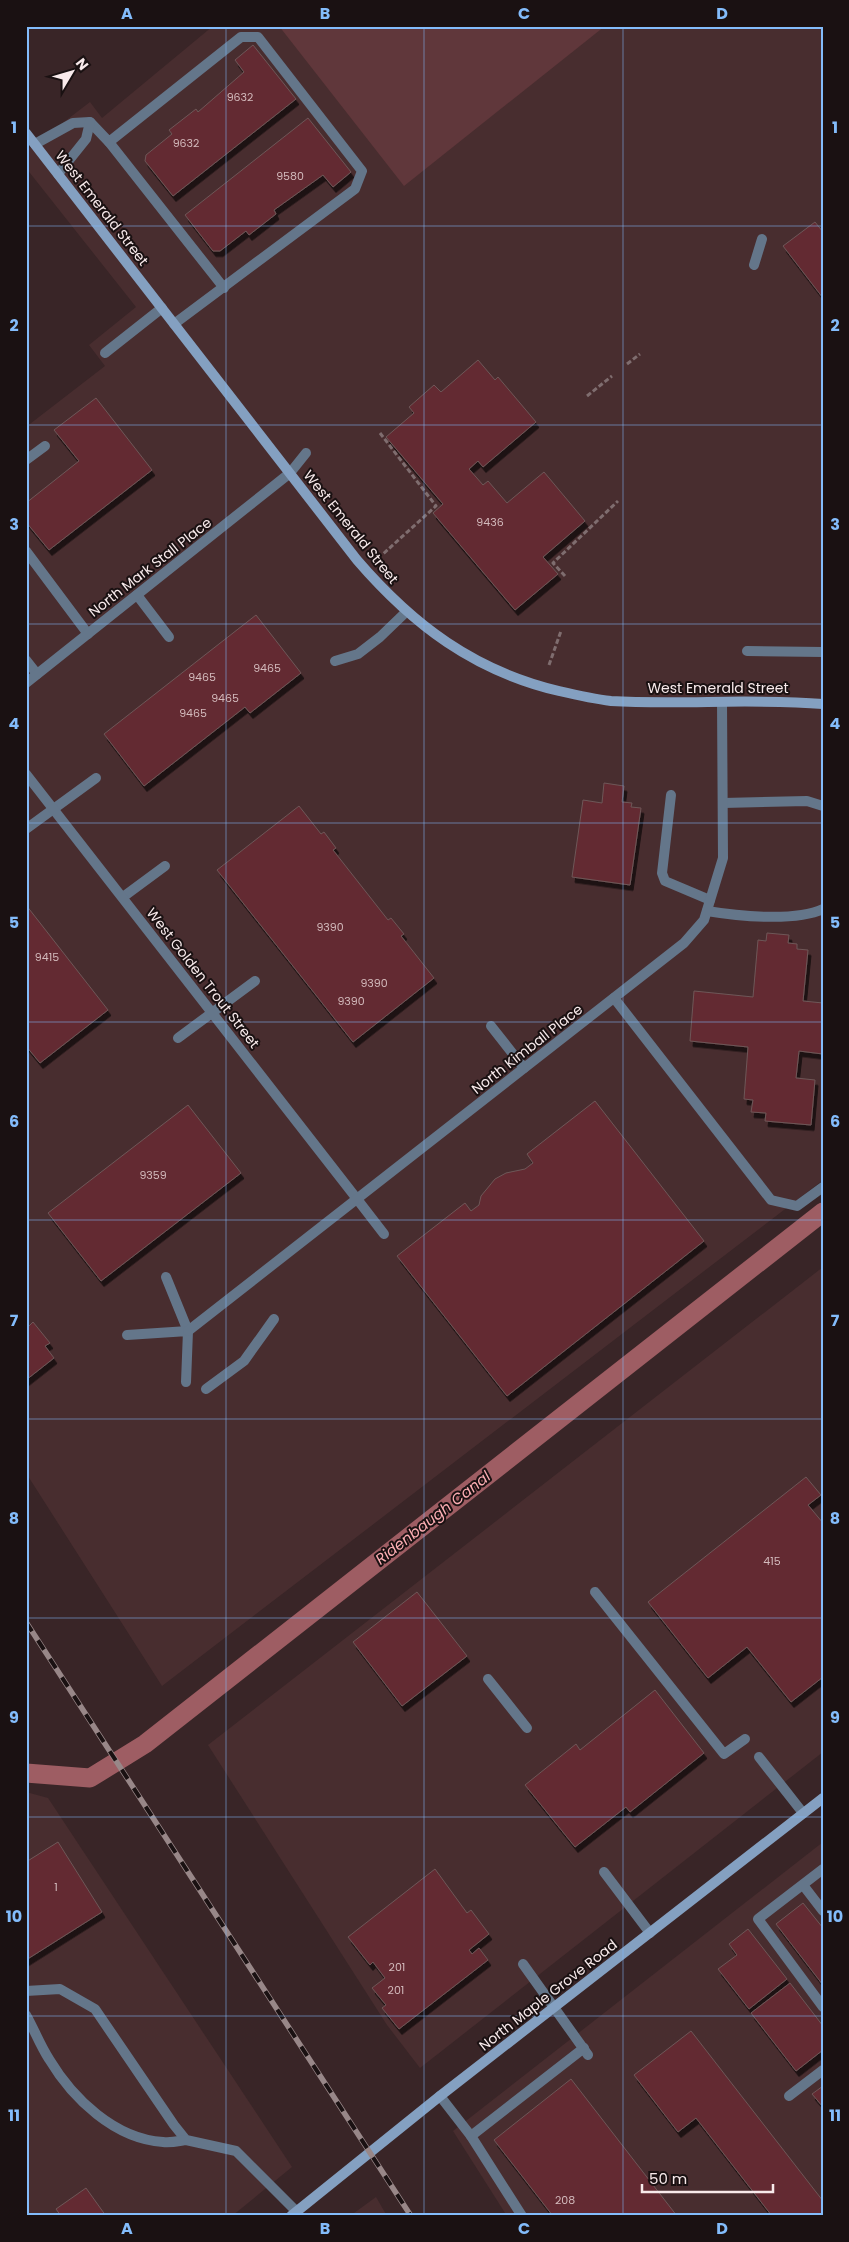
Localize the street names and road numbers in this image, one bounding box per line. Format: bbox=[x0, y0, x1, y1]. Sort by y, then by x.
street label: West Emerald Street bbox=[51, 146, 153, 270]
street label: West Emerald Street bbox=[299, 466, 403, 588]
street label: North Mark Stall Place bbox=[84, 512, 216, 621]
street label: West Emerald Street bbox=[647, 678, 789, 698]
street label: West Golden Trout Street bbox=[142, 904, 264, 1052]
street label: North Kimball Place bbox=[467, 999, 587, 1099]
street label: North Maple Grove Road bbox=[475, 1935, 621, 2055]

